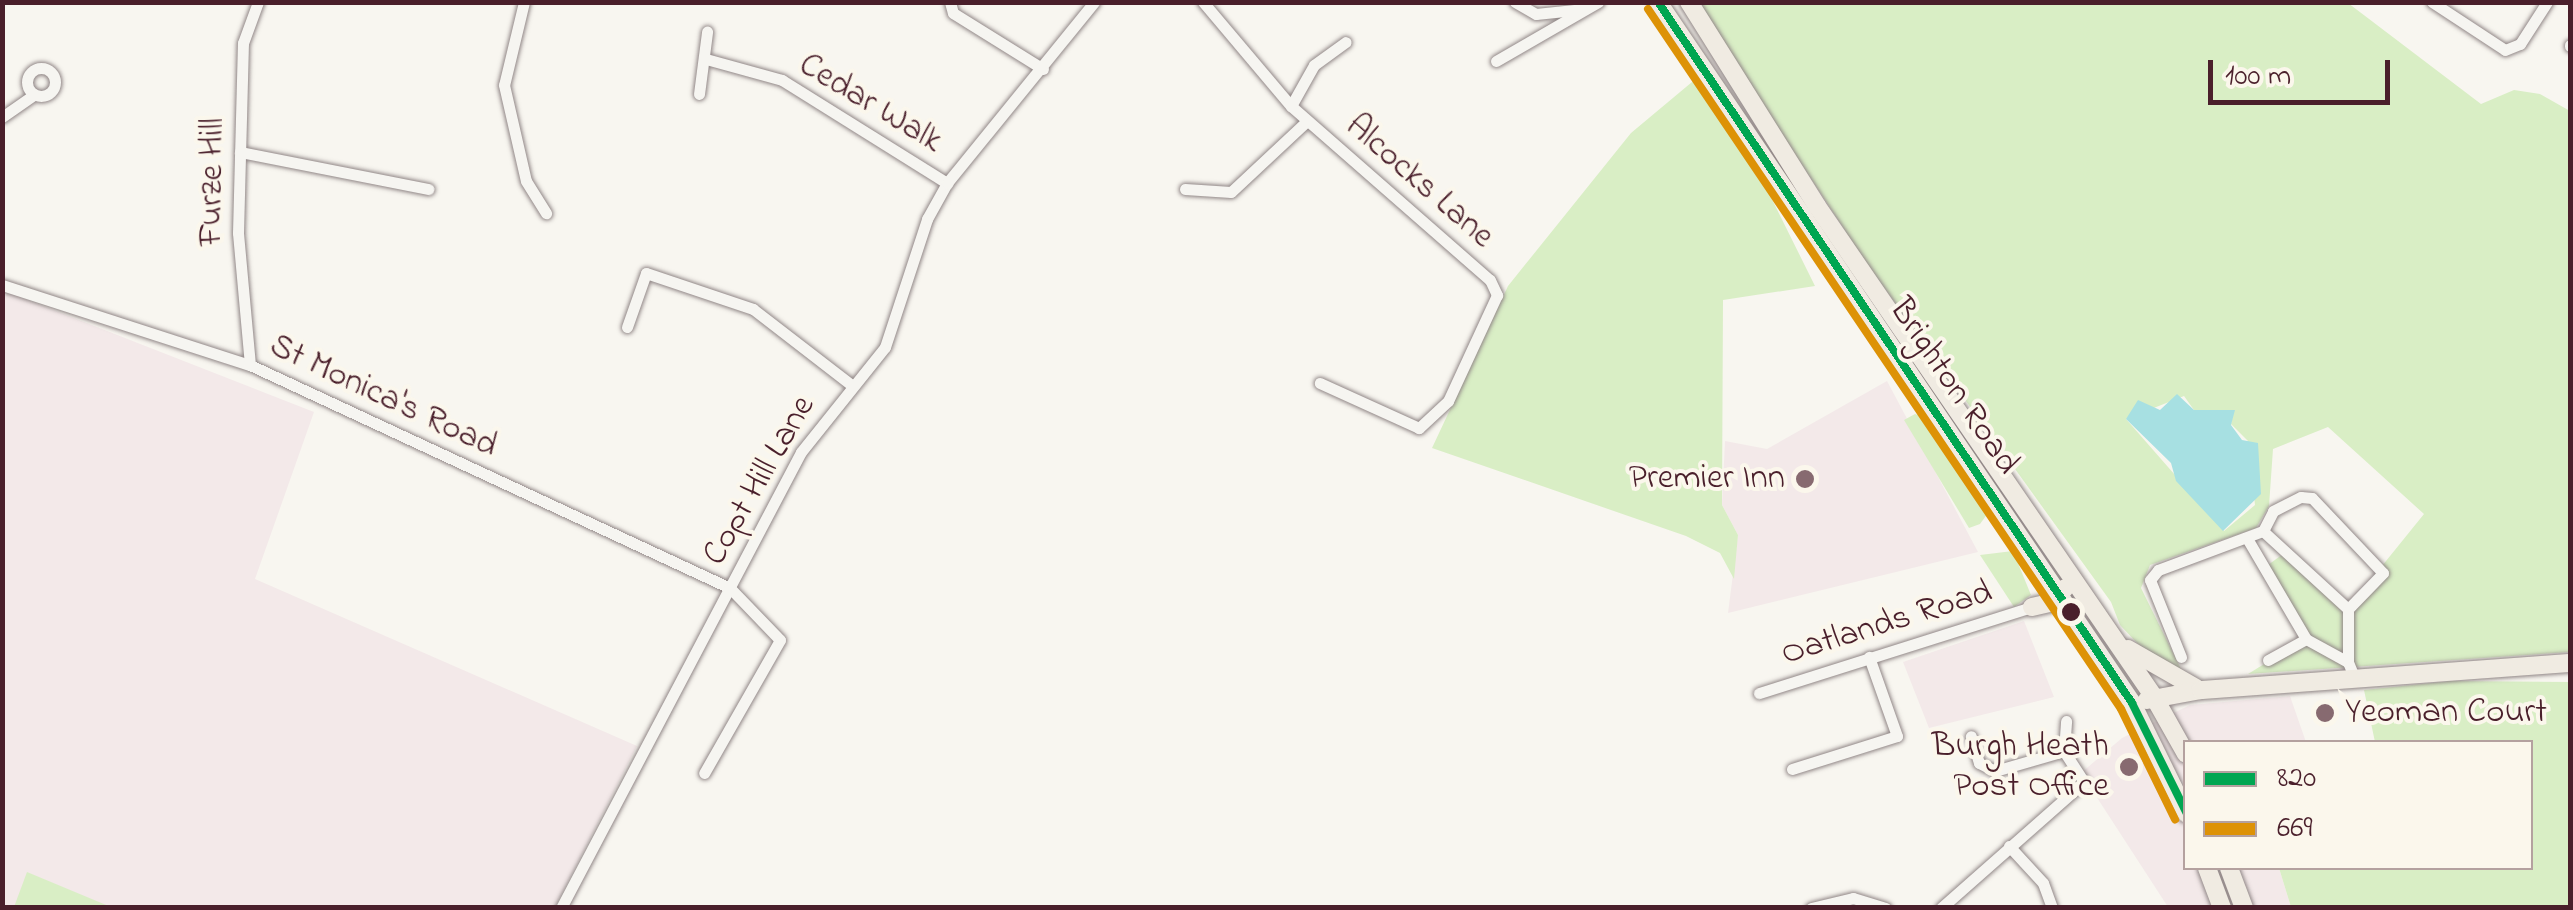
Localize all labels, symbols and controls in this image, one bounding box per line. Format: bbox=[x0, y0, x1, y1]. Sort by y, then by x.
scale bar bbox=[2213, 40, 2396, 102]
street label: Cedar Walk bbox=[790, 45, 950, 163]
text: 100 m bbox=[2225, 55, 2291, 99]
street label: Alcocks Lane bbox=[1336, 106, 1502, 258]
street label: Furze Hill bbox=[191, 117, 235, 247]
street label: Brighton Road bbox=[1879, 291, 2027, 483]
street label: St Monica's Road bbox=[262, 326, 504, 468]
street label: Copt Hill Lane bbox=[695, 389, 825, 573]
place label: Premier Inn bbox=[1629, 458, 1785, 500]
marker: Premier Inn bbox=[1794, 468, 1816, 490]
street label: Oatlands Road bbox=[1777, 572, 1997, 676]
unlabelled marker bbox=[2061, 602, 2081, 622]
place label: Yeoman Court bbox=[2345, 692, 2547, 734]
marker: Yeoman Court bbox=[2314, 702, 2336, 724]
place label: Burgh Heath Post Office bbox=[1932, 726, 2109, 808]
legend bbox=[2183, 740, 2533, 870]
marker: Burgh Heath Post Office bbox=[2118, 756, 2140, 778]
text: 820 bbox=[2277, 757, 2316, 801]
text: 669 bbox=[2277, 807, 2312, 851]

